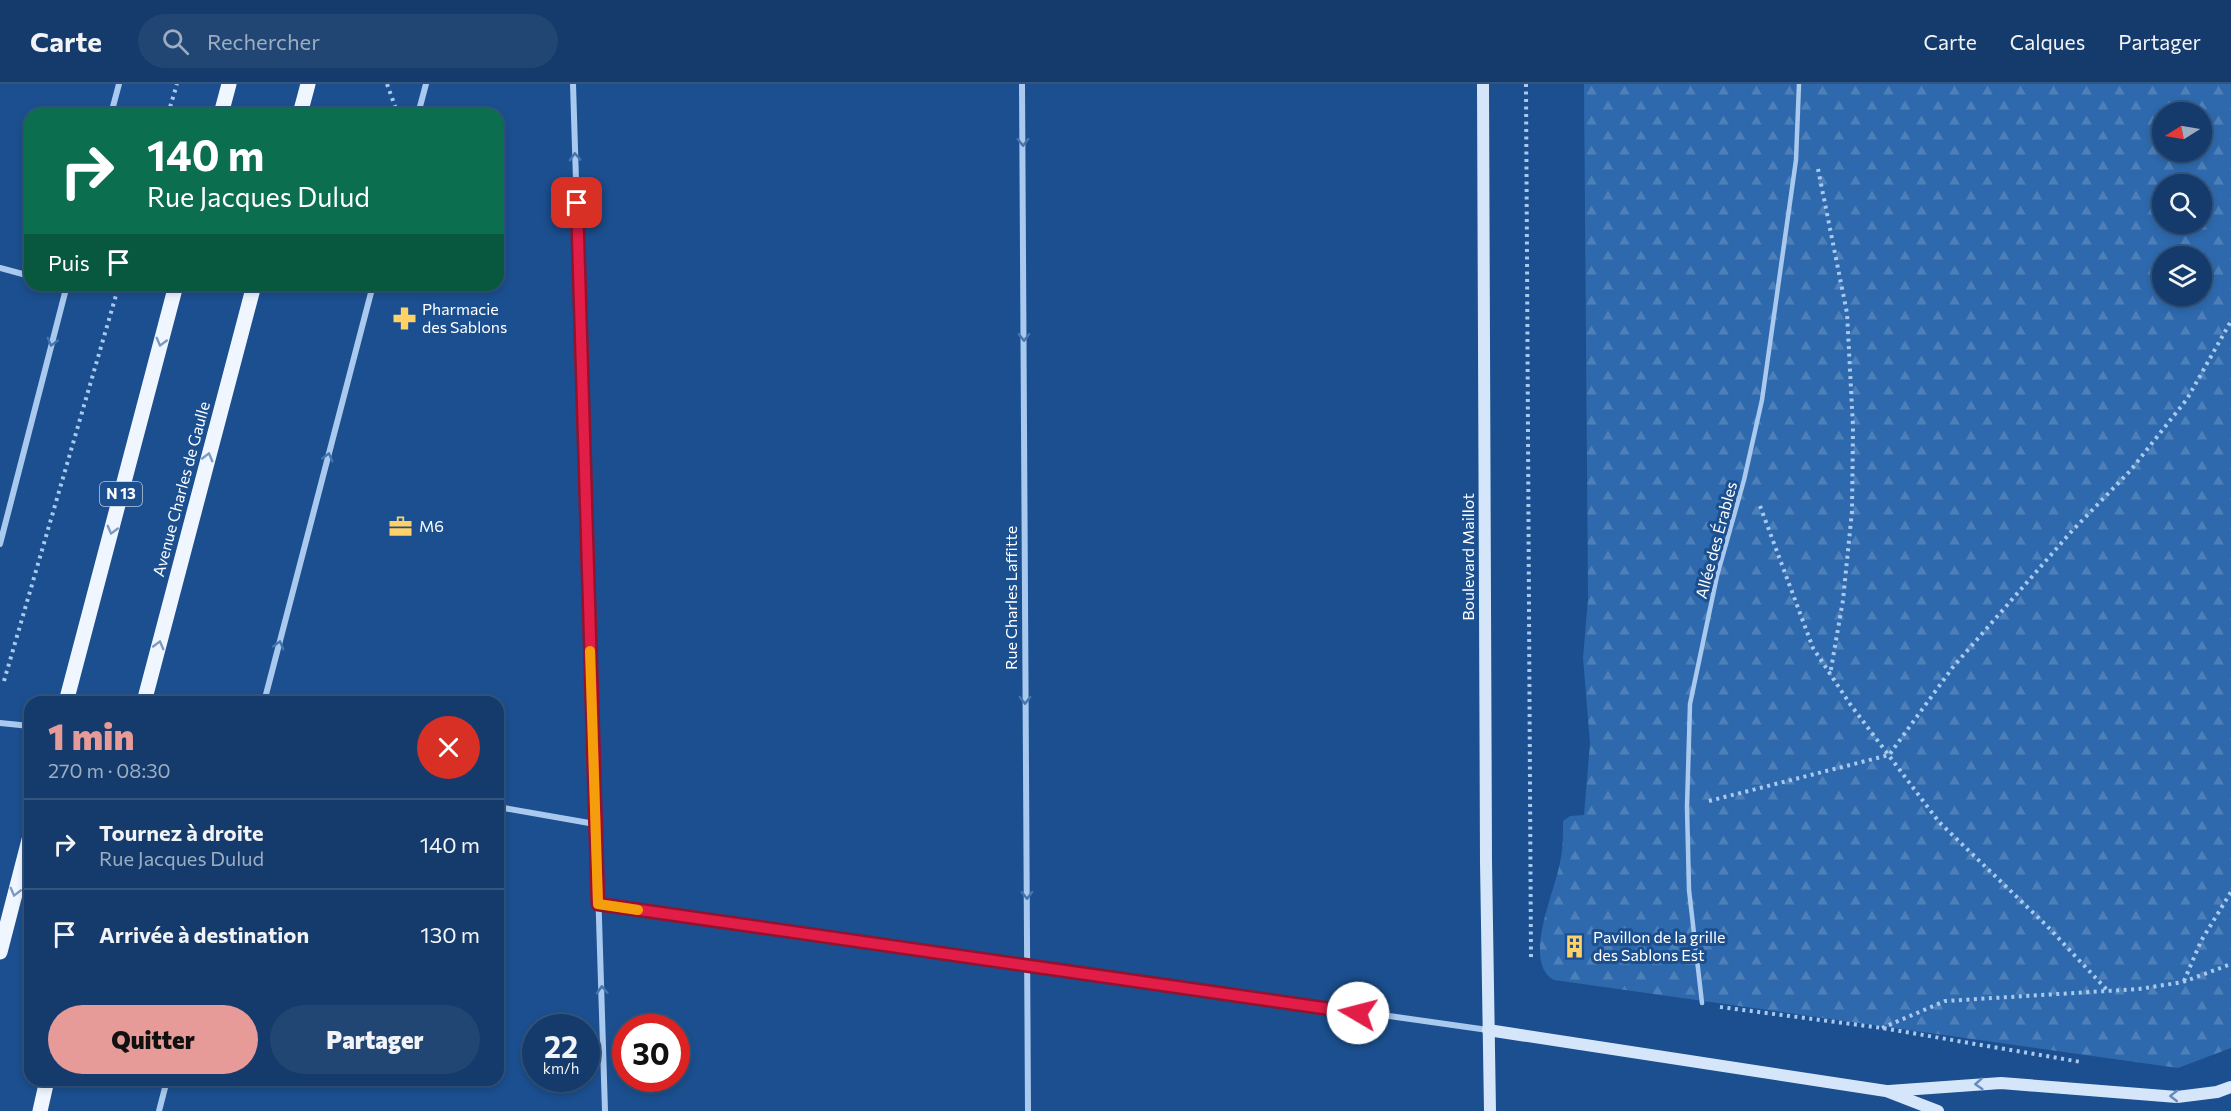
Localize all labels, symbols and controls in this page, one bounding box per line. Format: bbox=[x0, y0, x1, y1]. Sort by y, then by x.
search box bbox=[138, 14, 558, 68]
text: Carte bbox=[30, 24, 102, 58]
icon: search bbox=[159, 25, 192, 58]
text: Rechercher bbox=[207, 28, 320, 55]
text: Carte bbox=[1924, 29, 1977, 54]
text: Calques bbox=[2010, 29, 2085, 54]
text: Partager bbox=[2118, 29, 2201, 54]
north arrow bbox=[2152, 102, 2212, 162]
map controls bbox=[2152, 102, 2212, 306]
text: 140 m bbox=[147, 128, 264, 180]
icon: right bbox=[48, 132, 126, 210]
one-way arrow bbox=[1016, 138, 1029, 147]
one-way arrow bbox=[569, 153, 582, 162]
button: search bbox=[2152, 174, 2212, 234]
pin bbox=[551, 177, 602, 228]
text: Rue Jacques Dulud bbox=[147, 180, 370, 213]
icon: arrive bbox=[560, 186, 593, 219]
icon: arrive bbox=[102, 246, 135, 279]
button: layers bbox=[2152, 246, 2212, 306]
text: Puis bbox=[48, 249, 90, 276]
place label: Pharmacie des Sablons bbox=[422, 299, 507, 336]
pharmacy icon: Pharmacie des Sablons bbox=[391, 305, 417, 331]
one-way arrow bbox=[1017, 333, 1030, 342]
one-way arrow bbox=[47, 336, 60, 346]
one-way arrow bbox=[156, 336, 169, 346]
street label: Avenue Charles de Gaulle bbox=[148, 399, 213, 578]
one-way arrow bbox=[201, 452, 213, 463]
one-way arrow bbox=[321, 452, 333, 463]
street label: Allée des Érables bbox=[1691, 479, 1740, 601]
road number: N 13 bbox=[100, 482, 142, 506]
street label: Boulevard Maillot bbox=[1458, 493, 1477, 621]
office icon: M6 bbox=[388, 513, 414, 539]
place label: M6 bbox=[419, 516, 444, 535]
one-way arrow bbox=[106, 525, 119, 535]
street label: Rue Charles Laffitte bbox=[1001, 526, 1020, 670]
one-way arrow bbox=[151, 641, 164, 651]
one-way arrow bbox=[271, 641, 284, 651]
one-way arrow bbox=[1019, 696, 1031, 705]
text: 1 min bbox=[48, 713, 134, 757]
button: close bbox=[417, 716, 480, 779]
text: 270 m · 08:30 bbox=[48, 758, 171, 782]
text: Tournez à droite bbox=[99, 819, 264, 846]
icon: right bbox=[48, 828, 81, 861]
text: 140 m bbox=[420, 831, 480, 858]
text: Rue Jacques Dulud bbox=[99, 846, 264, 870]
one-way arrow bbox=[10, 887, 23, 897]
one-way arrow bbox=[1021, 891, 1033, 900]
icon: arrive bbox=[48, 918, 81, 951]
text: Arrivée à destination bbox=[99, 921, 309, 948]
text: 130 m bbox=[420, 921, 480, 948]
place label: Pavillon de la grille des Sablons Est bbox=[1593, 927, 1725, 964]
building icon: Pavillon de la grille des Sablons Est bbox=[1562, 933, 1588, 959]
position arrow bbox=[1326, 981, 1390, 1045]
one-way arrow bbox=[595, 985, 608, 994]
button: Quitter bbox=[48, 1005, 258, 1074]
button: Partager bbox=[270, 1005, 480, 1074]
speed limit sign: 30 bbox=[612, 1014, 690, 1092]
text: 22 bbox=[544, 1027, 578, 1064]
text: km/h bbox=[543, 1059, 579, 1077]
one-way arrow bbox=[1975, 1078, 1984, 1091]
one-way arrow bbox=[2169, 1090, 2178, 1102]

